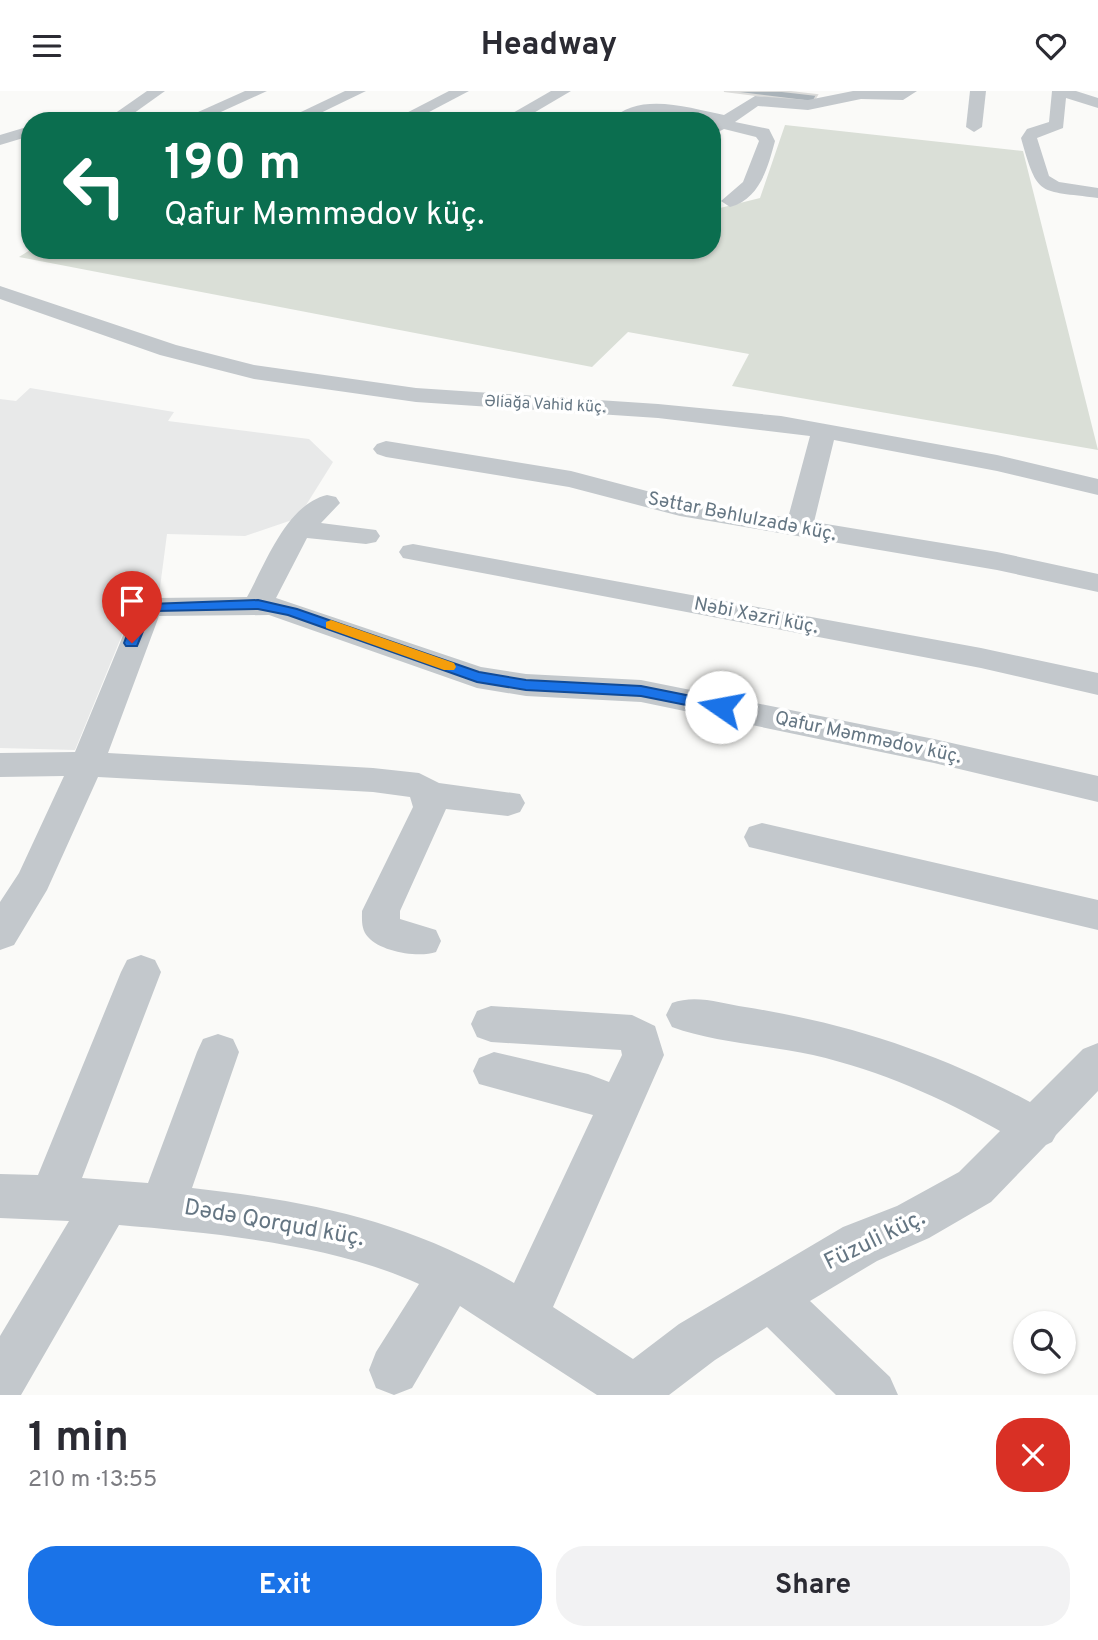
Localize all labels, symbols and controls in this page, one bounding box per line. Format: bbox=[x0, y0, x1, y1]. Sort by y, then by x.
text: Headway bbox=[481, 26, 617, 66]
icon: menu bbox=[28, 27, 66, 65]
icon: heart bbox=[1032, 27, 1070, 65]
text: 190 m bbox=[164, 135, 301, 197]
icon: left bbox=[49, 140, 140, 231]
text: Qafur Məmmədov küç. bbox=[164, 196, 484, 236]
street label: Əliağa Vahid küç. bbox=[484, 392, 606, 418]
street label: Səttar Bəhlulzadə küç. bbox=[646, 487, 838, 547]
pin bbox=[102, 571, 162, 643]
icon: arrive bbox=[113, 582, 151, 620]
street label: Nəbi Xəzri küç. bbox=[692, 592, 820, 640]
position arrow bbox=[684, 670, 758, 744]
street label: Qafur Məmmədov küç. bbox=[772, 706, 964, 770]
street label: Dədə Qorqud küç. bbox=[182, 1194, 366, 1254]
street label: Füzuli küç. bbox=[820, 1204, 930, 1278]
map controls bbox=[1013, 1311, 1076, 1374]
button: search bbox=[1013, 1311, 1076, 1374]
text: 1 min bbox=[28, 1413, 129, 1466]
button: close bbox=[996, 1418, 1070, 1492]
text: 210 m · 13:55 bbox=[28, 1466, 157, 1495]
button: Exit bbox=[28, 1546, 542, 1626]
button: Share bbox=[556, 1546, 1070, 1626]

